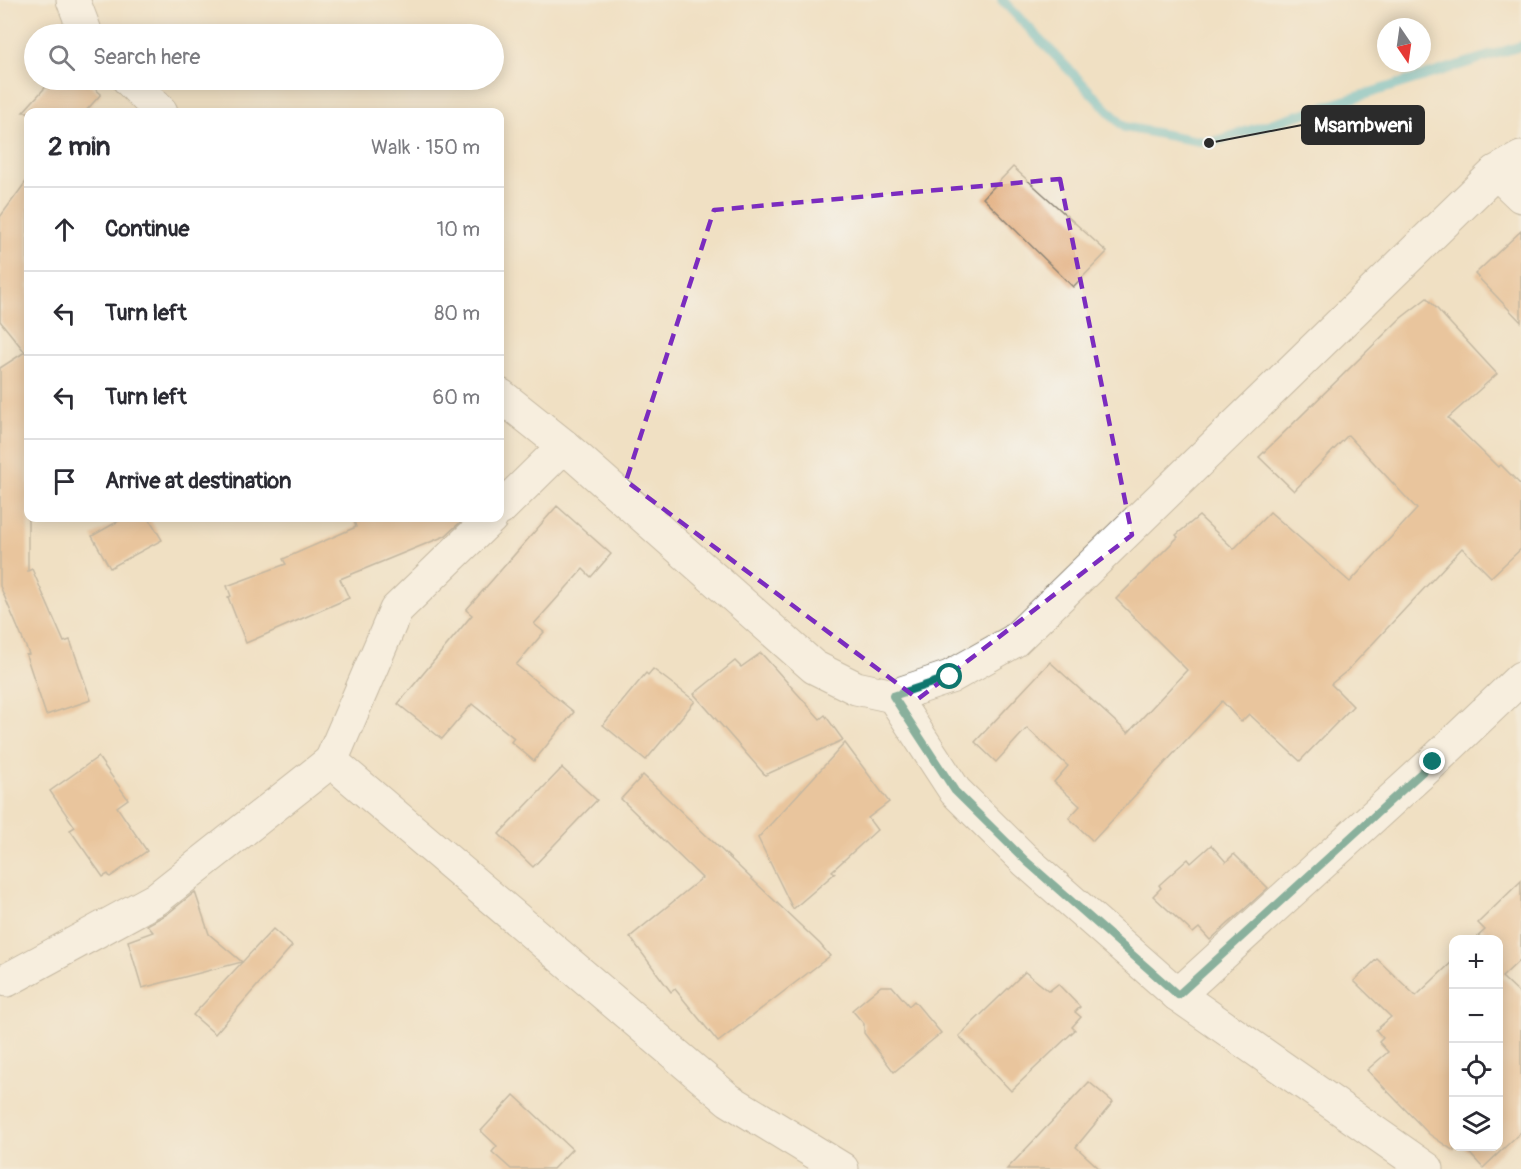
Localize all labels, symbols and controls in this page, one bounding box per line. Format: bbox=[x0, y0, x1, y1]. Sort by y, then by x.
north arrow bbox=[1377, 18, 1431, 72]
search box bbox=[24, 24, 504, 90]
icon: search bbox=[45, 41, 78, 74]
text: Search here bbox=[93, 43, 200, 71]
callout: Msambweni bbox=[1302, 106, 1424, 144]
text: Msambweni bbox=[1314, 113, 1412, 138]
text: 2 min bbox=[48, 131, 110, 163]
text: Walk · 150 m bbox=[371, 135, 480, 160]
icon: ahead bbox=[48, 213, 81, 246]
text: Continue bbox=[105, 215, 189, 243]
text: 10 m bbox=[436, 217, 480, 242]
icon: left bbox=[48, 297, 81, 330]
text: Turn left bbox=[105, 299, 187, 327]
text: 80 m bbox=[434, 301, 480, 326]
icon: left bbox=[48, 381, 81, 414]
text: Turn left bbox=[105, 383, 187, 411]
text: 60 m bbox=[433, 385, 480, 410]
icon: arrive bbox=[48, 465, 81, 498]
text: Arrive at destination bbox=[105, 467, 291, 495]
route start bbox=[936, 663, 962, 689]
route end bbox=[1419, 748, 1445, 774]
map controls bbox=[1449, 935, 1503, 1151]
button: + bbox=[1449, 935, 1503, 989]
button: − bbox=[1449, 989, 1503, 1043]
button: locate bbox=[1449, 1043, 1503, 1097]
button: layers bbox=[1449, 1097, 1503, 1151]

